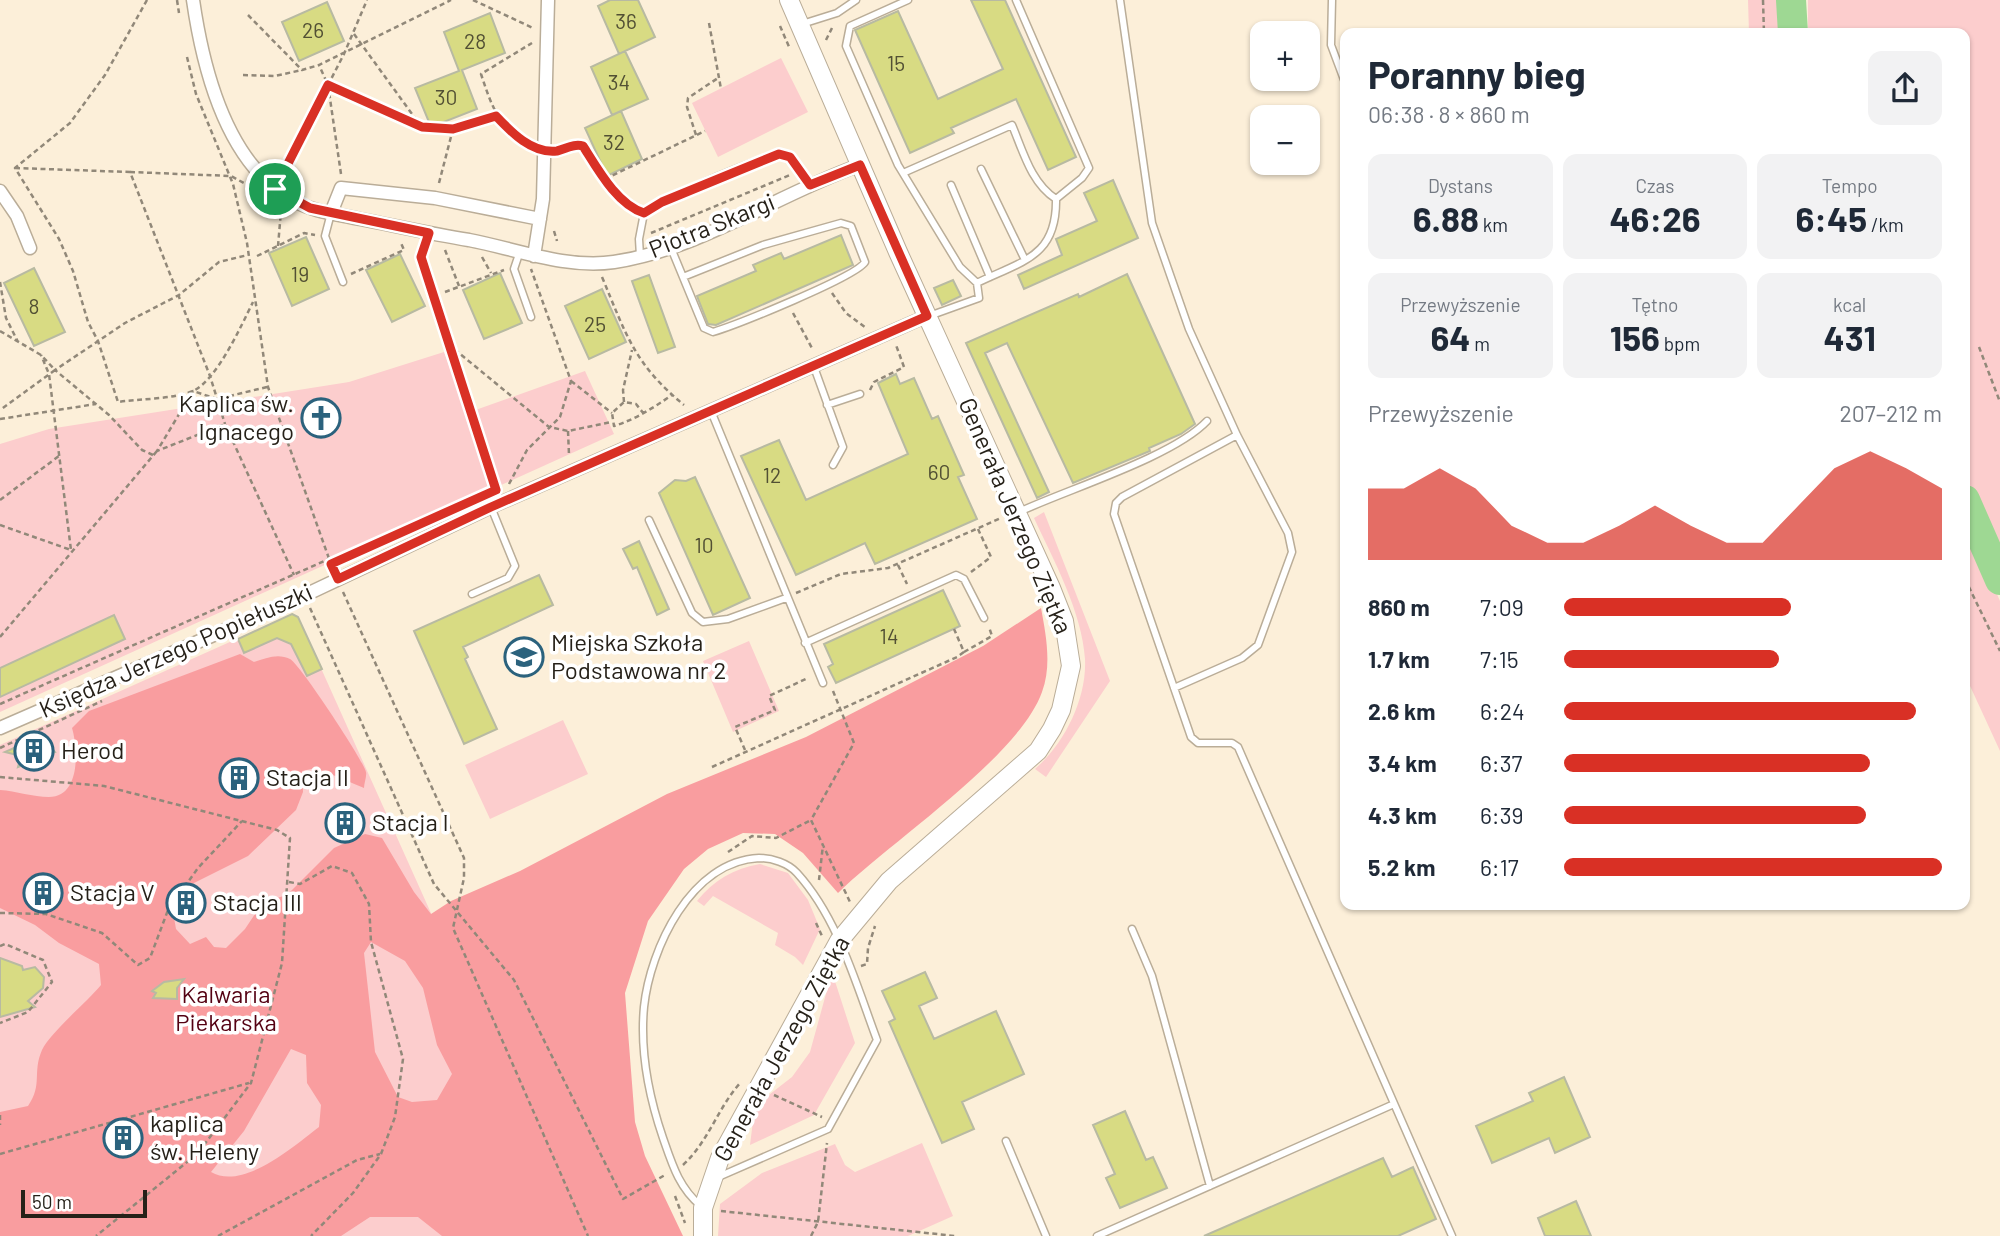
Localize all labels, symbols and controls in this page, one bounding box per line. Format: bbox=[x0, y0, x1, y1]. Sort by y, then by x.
house number: 36 bbox=[615, 8, 637, 33]
house number: 26 bbox=[302, 17, 324, 42]
map controls bbox=[1250, 21, 1320, 175]
button: + bbox=[1250, 21, 1320, 91]
house number: 28 bbox=[464, 28, 486, 53]
house number: 15 bbox=[887, 50, 905, 75]
text: Poranny bieg bbox=[1368, 51, 1586, 97]
button: share bbox=[1868, 51, 1942, 125]
house number: 34 bbox=[608, 69, 630, 94]
house number: 30 bbox=[435, 84, 457, 109]
text: 06:38 · 8 × 860 m bbox=[1368, 100, 1530, 128]
button: − bbox=[1250, 105, 1320, 175]
house number: 32 bbox=[603, 129, 625, 154]
pin bbox=[245, 159, 305, 219]
icon: arrive bbox=[256, 170, 294, 208]
text: Dystans bbox=[1428, 174, 1493, 197]
text: Czas bbox=[1636, 174, 1674, 197]
text: Tempo bbox=[1822, 174, 1878, 197]
street label: Piotra Skargi bbox=[644, 186, 779, 263]
text: 6.88 bbox=[1413, 197, 1479, 239]
text: 46:26 bbox=[1609, 197, 1701, 239]
text: 6:45 bbox=[1796, 197, 1867, 239]
text: km bbox=[1479, 213, 1508, 236]
text: /km bbox=[1867, 213, 1904, 236]
house number: 19 bbox=[291, 261, 309, 286]
house number: 8 bbox=[29, 293, 39, 318]
text: Przewyższenie bbox=[1400, 293, 1521, 316]
text: Tętno bbox=[1632, 293, 1678, 316]
text: kcal bbox=[1833, 293, 1866, 316]
house number: 25 bbox=[584, 311, 606, 336]
text: 64 bbox=[1431, 316, 1471, 358]
text: 156 bbox=[1610, 316, 1660, 358]
text: 431 bbox=[1823, 316, 1876, 358]
text: m bbox=[1471, 332, 1490, 355]
text: bpm bbox=[1660, 332, 1700, 355]
place label: Kaplica św. Ignacego bbox=[179, 388, 294, 445]
street label: Generała Jerzego Ziętka bbox=[953, 393, 1079, 638]
church icon: Kaplica św. Ignacego bbox=[300, 397, 342, 439]
text: Przewyższenie bbox=[1368, 399, 1514, 427]
text: 207–212 m bbox=[1839, 399, 1942, 427]
house number: 60 bbox=[928, 459, 950, 484]
house number: 12 bbox=[763, 462, 781, 487]
house number: 10 bbox=[694, 532, 714, 557]
street label: Księdza Jerzego Popiełuszki bbox=[34, 576, 316, 723]
text: 860 m bbox=[1368, 593, 1430, 621]
text: 7:09 bbox=[1480, 593, 1524, 621]
house number: 14 bbox=[880, 623, 898, 648]
place label: Miejska Szkoła Podstawowa nr 2 bbox=[551, 627, 726, 684]
school or university icon: Miejska Szkoła Podstawowa nr 2 bbox=[503, 636, 545, 678]
text: 1.7 km bbox=[1368, 645, 1430, 673]
text: 7:15 bbox=[1480, 645, 1519, 673]
text: 2.6 km bbox=[1368, 697, 1436, 725]
text: 6:24 bbox=[1480, 697, 1525, 725]
building icon: Herod bbox=[13, 730, 55, 772]
place label: Herod bbox=[61, 735, 124, 764]
text: 3.4 km bbox=[1368, 749, 1437, 777]
text: 6:37 bbox=[1480, 749, 1522, 777]
building icon: Stacja II bbox=[218, 757, 260, 799]
place label: Stacja II bbox=[266, 762, 349, 791]
text: 4.3 km bbox=[1368, 801, 1437, 829]
text: 6:39 bbox=[1480, 801, 1523, 829]
building icon: Stacja I bbox=[324, 802, 366, 844]
place label: Stacja I bbox=[372, 807, 449, 836]
text: 5.2 km bbox=[1368, 853, 1436, 881]
text: 6:17 bbox=[1480, 853, 1519, 881]
building icon: Stacja V bbox=[22, 872, 64, 914]
place label: Stacja V bbox=[70, 877, 155, 906]
building icon: Stacja III bbox=[165, 882, 207, 924]
place label: Stacja III bbox=[213, 887, 302, 916]
street label: Generała Jerzego Ziętka bbox=[707, 930, 855, 1166]
park label: Kalwaria Piekarska bbox=[175, 979, 277, 1036]
place label: kaplica św. Heleny bbox=[150, 1108, 259, 1165]
building icon: kaplica św. Heleny bbox=[102, 1117, 144, 1159]
scale bar bbox=[21, 1187, 147, 1219]
text: 50 m bbox=[32, 1190, 72, 1213]

